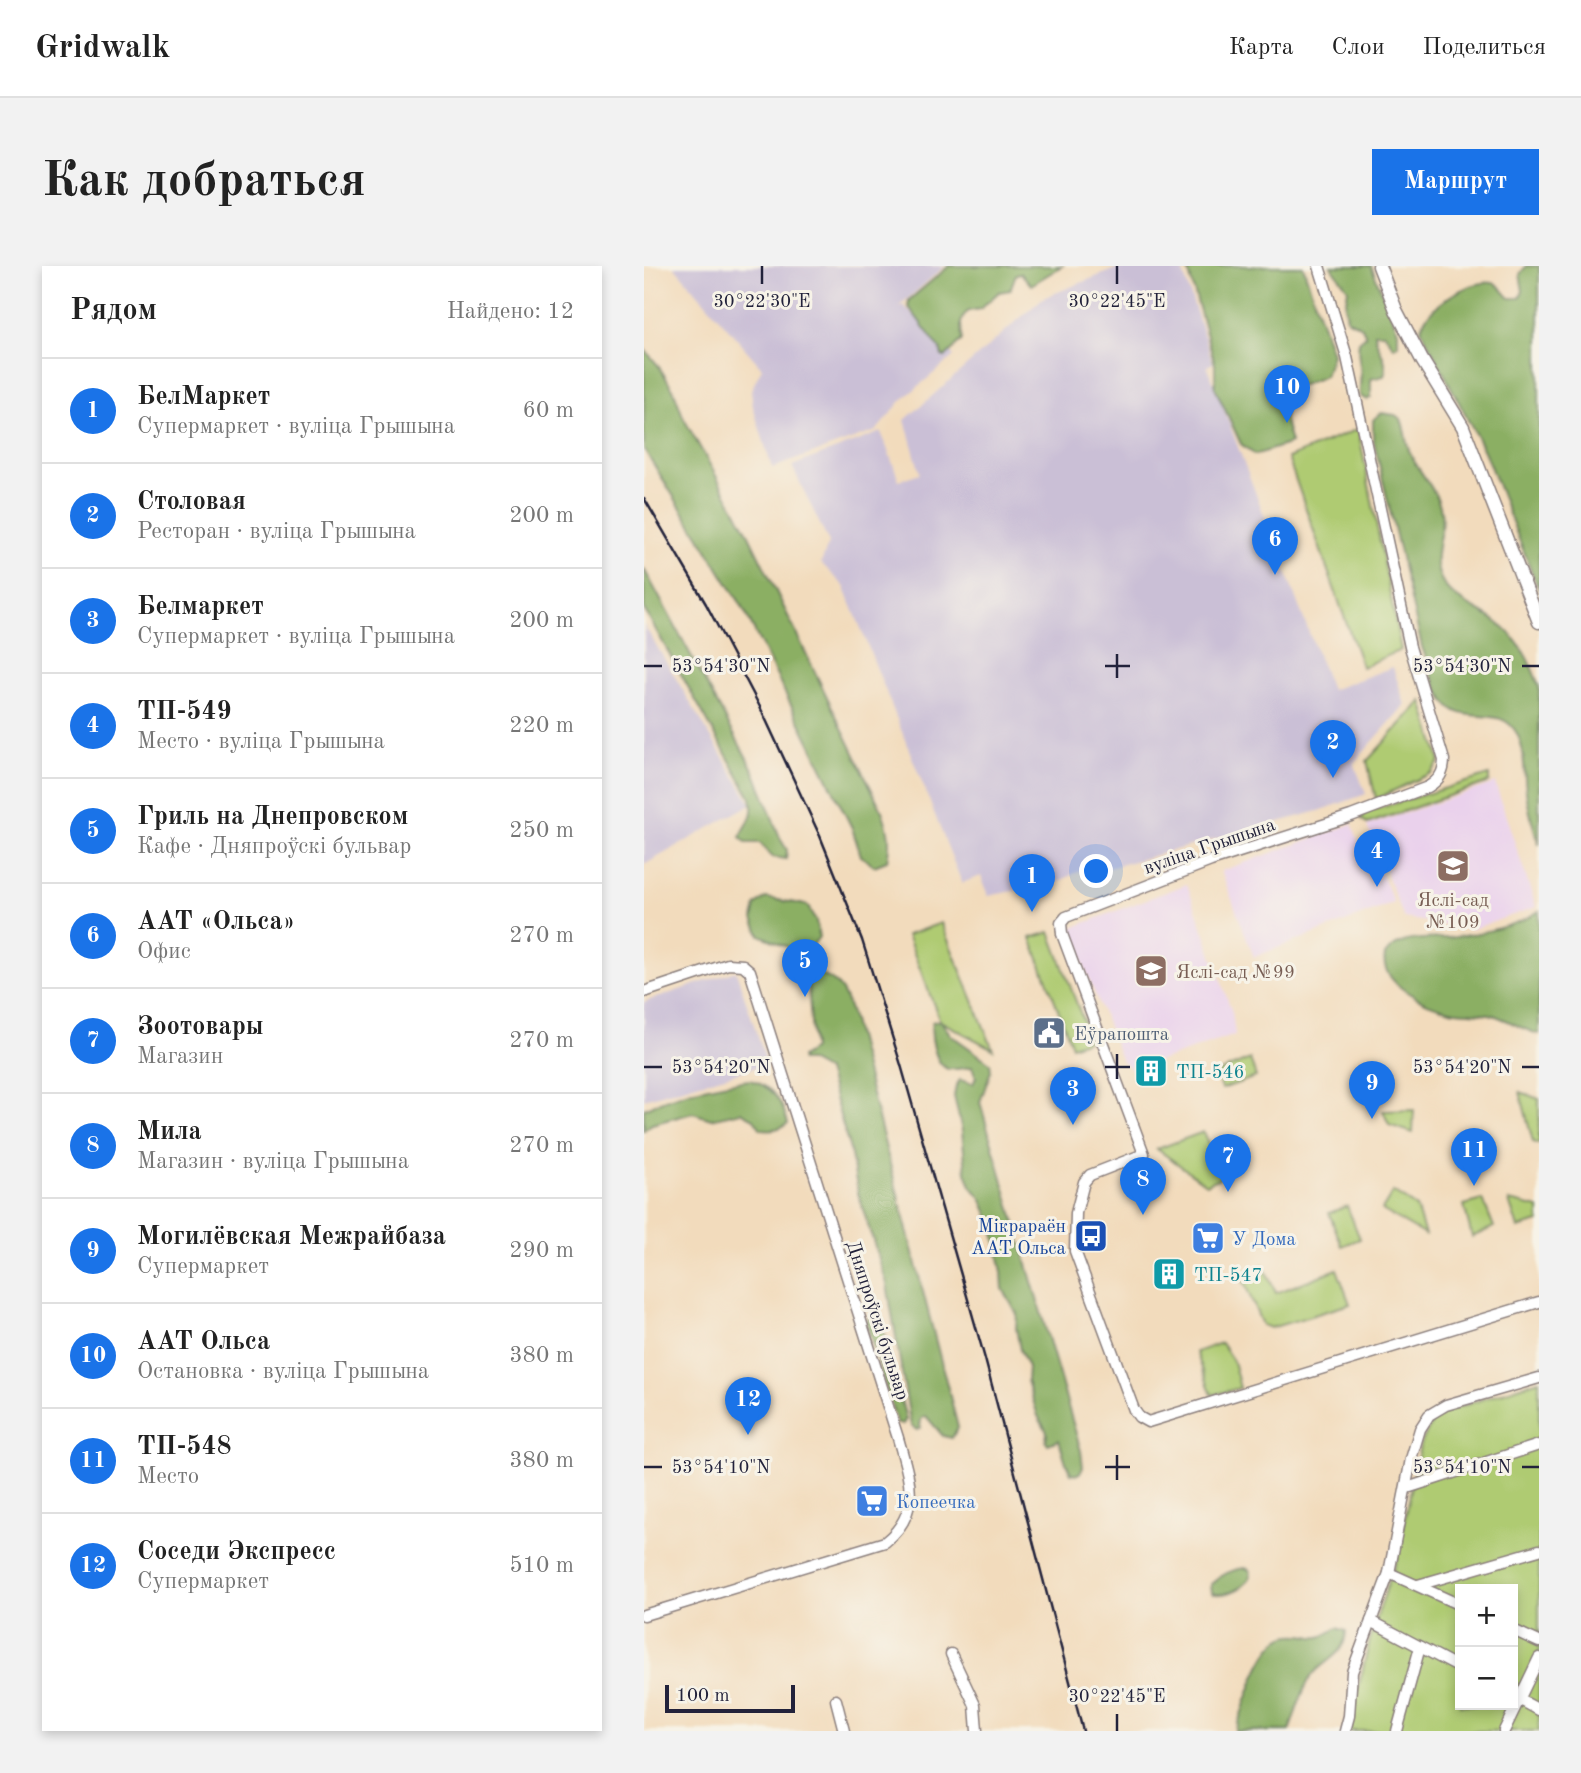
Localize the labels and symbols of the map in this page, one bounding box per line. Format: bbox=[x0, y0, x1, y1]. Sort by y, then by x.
text: 30°22'30"E bbox=[714, 293, 810, 311]
text: 30°22'45"E bbox=[1069, 293, 1165, 311]
pin: 10 bbox=[1264, 365, 1310, 423]
pin: 6 bbox=[1252, 517, 1298, 575]
text: 53°54'30"N bbox=[672, 658, 770, 676]
text: 53°54'30"N bbox=[1413, 658, 1511, 676]
pin: 2 bbox=[1310, 720, 1356, 778]
street label: вуліца Грышына bbox=[1142, 816, 1278, 879]
pin: 4 bbox=[1354, 829, 1400, 887]
school or university icon: Яслі-сад №109 bbox=[1434, 847, 1472, 885]
pin: 1 bbox=[1009, 854, 1055, 912]
your location bbox=[1079, 854, 1113, 888]
place label: Яслі-сад №109 bbox=[1417, 892, 1489, 933]
pin: 5 bbox=[782, 939, 828, 997]
school or university icon: Яслі-сад №99 bbox=[1132, 952, 1170, 990]
place label: Яслі-сад №99 bbox=[1176, 964, 1295, 983]
public building icon: Еўрапошта bbox=[1030, 1014, 1068, 1052]
place label: Еўрапошта bbox=[1074, 1026, 1170, 1045]
building icon: ТП-546 bbox=[1132, 1052, 1170, 1090]
text: 53°54'20"N bbox=[672, 1059, 770, 1077]
text: 53°54'20"N bbox=[1413, 1059, 1511, 1077]
pin: 9 bbox=[1349, 1061, 1395, 1119]
place label: ТП-546 bbox=[1176, 1064, 1245, 1083]
pin: 3 bbox=[1050, 1067, 1096, 1125]
pin: 11 bbox=[1451, 1128, 1497, 1186]
pin: 7 bbox=[1205, 1134, 1251, 1192]
pin: 8 bbox=[1120, 1157, 1166, 1215]
bus stop icon: Мікрараён ААТ Ольса bbox=[1072, 1217, 1110, 1255]
place label: Мікрараён ААТ Ольса bbox=[971, 1218, 1067, 1259]
supermarket icon: У Дома bbox=[1189, 1219, 1227, 1257]
place label: У Дома bbox=[1232, 1231, 1296, 1250]
street label: Дняпроўскі бульвар bbox=[842, 1239, 911, 1403]
building icon: ТП-547 bbox=[1150, 1255, 1188, 1293]
place label: ТП-547 bbox=[1194, 1267, 1263, 1286]
pin: 12 bbox=[725, 1377, 771, 1435]
text: 53°54'10"N bbox=[672, 1459, 770, 1477]
text: 53°54'10"N bbox=[1413, 1459, 1511, 1477]
supermarket icon: Копеечка bbox=[853, 1482, 891, 1520]
place label: Копеечка bbox=[896, 1494, 976, 1513]
scale bar bbox=[665, 1682, 794, 1714]
text: 30°22'45"E bbox=[1069, 1688, 1165, 1706]

